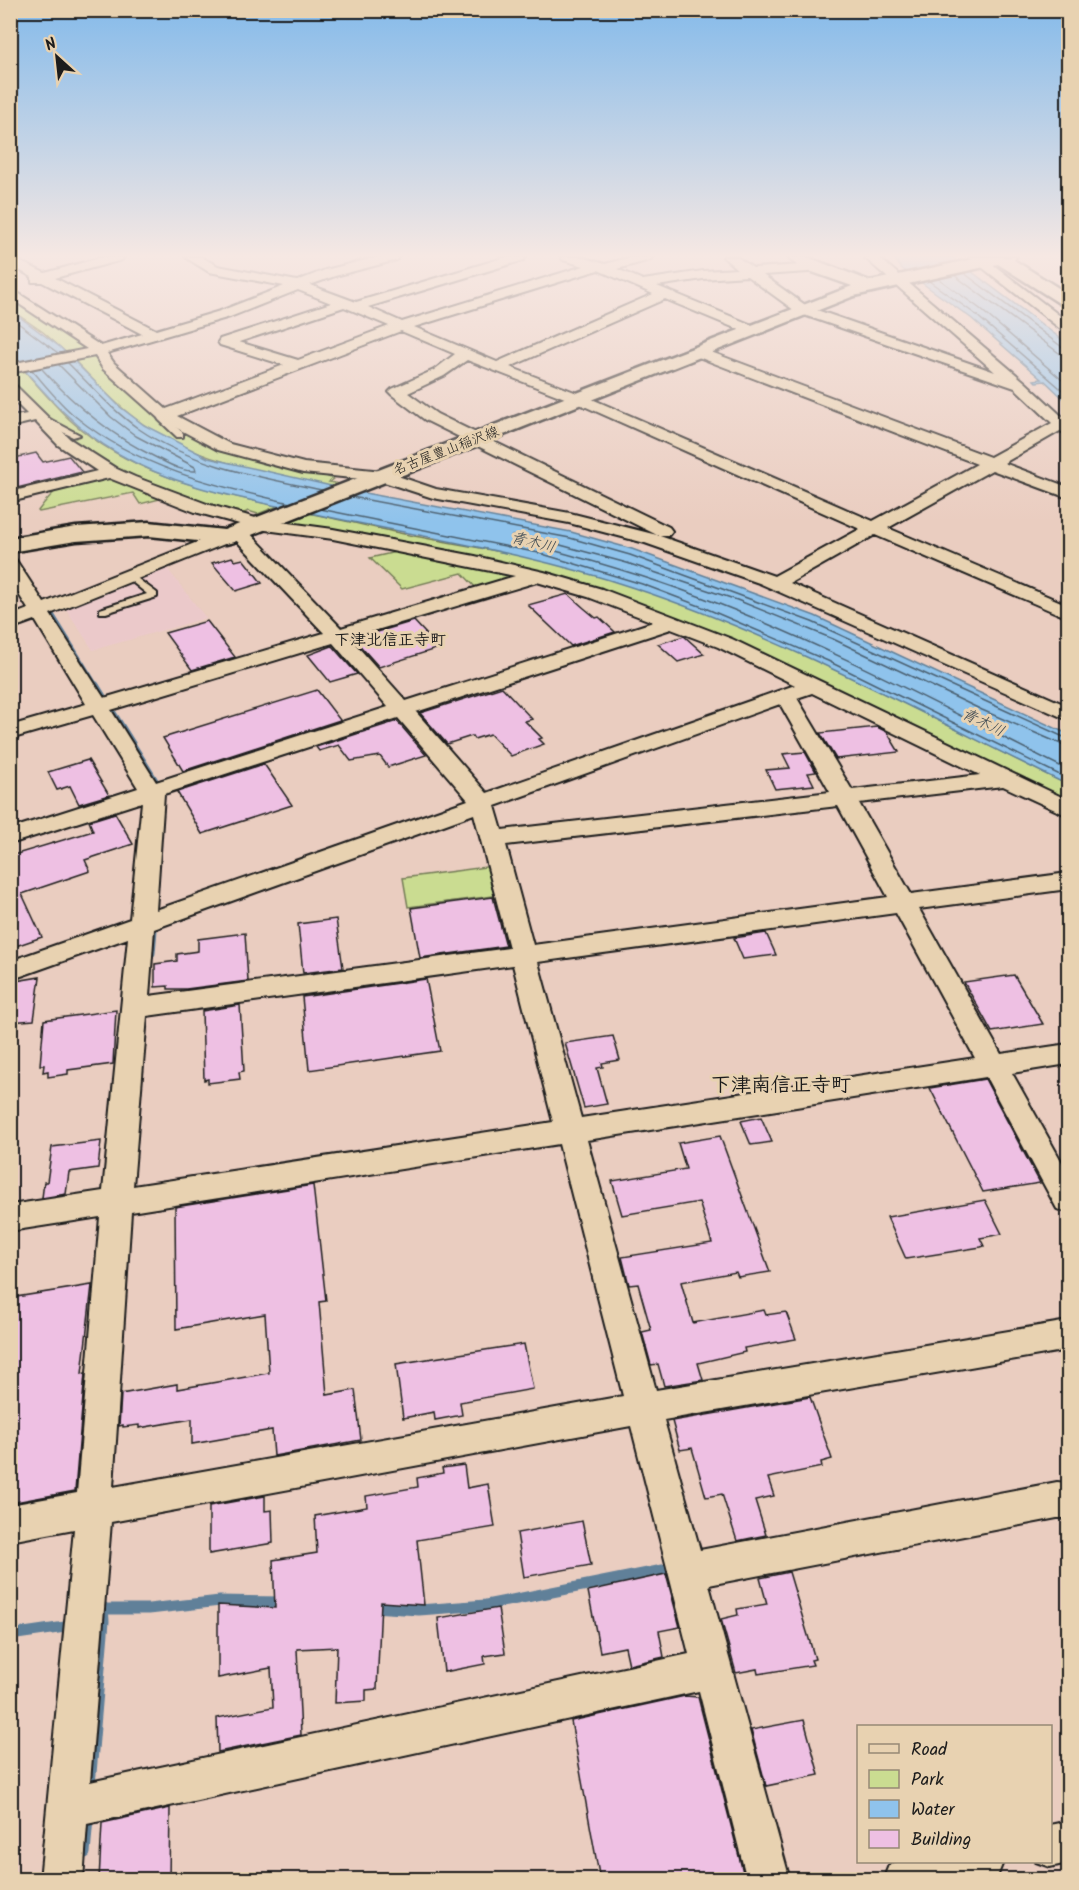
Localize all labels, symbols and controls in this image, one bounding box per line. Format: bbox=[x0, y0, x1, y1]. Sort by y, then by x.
north arrow bbox=[27, 27, 87, 87]
text: N bbox=[41, 32, 61, 58]
street label: 名古屋豊山稲沢線 bbox=[390, 421, 502, 481]
water label: 青木川 bbox=[508, 526, 558, 560]
district label: 下津北信正寺町 bbox=[334, 628, 446, 653]
water label: 青木川 bbox=[958, 702, 1008, 744]
district label: 下津南信正寺町 bbox=[711, 1070, 851, 1102]
legend bbox=[857, 1725, 1052, 1863]
text: Road bbox=[911, 1736, 948, 1765]
text: Park bbox=[911, 1766, 944, 1795]
text: Water bbox=[911, 1796, 956, 1825]
text: Building bbox=[911, 1826, 971, 1855]

